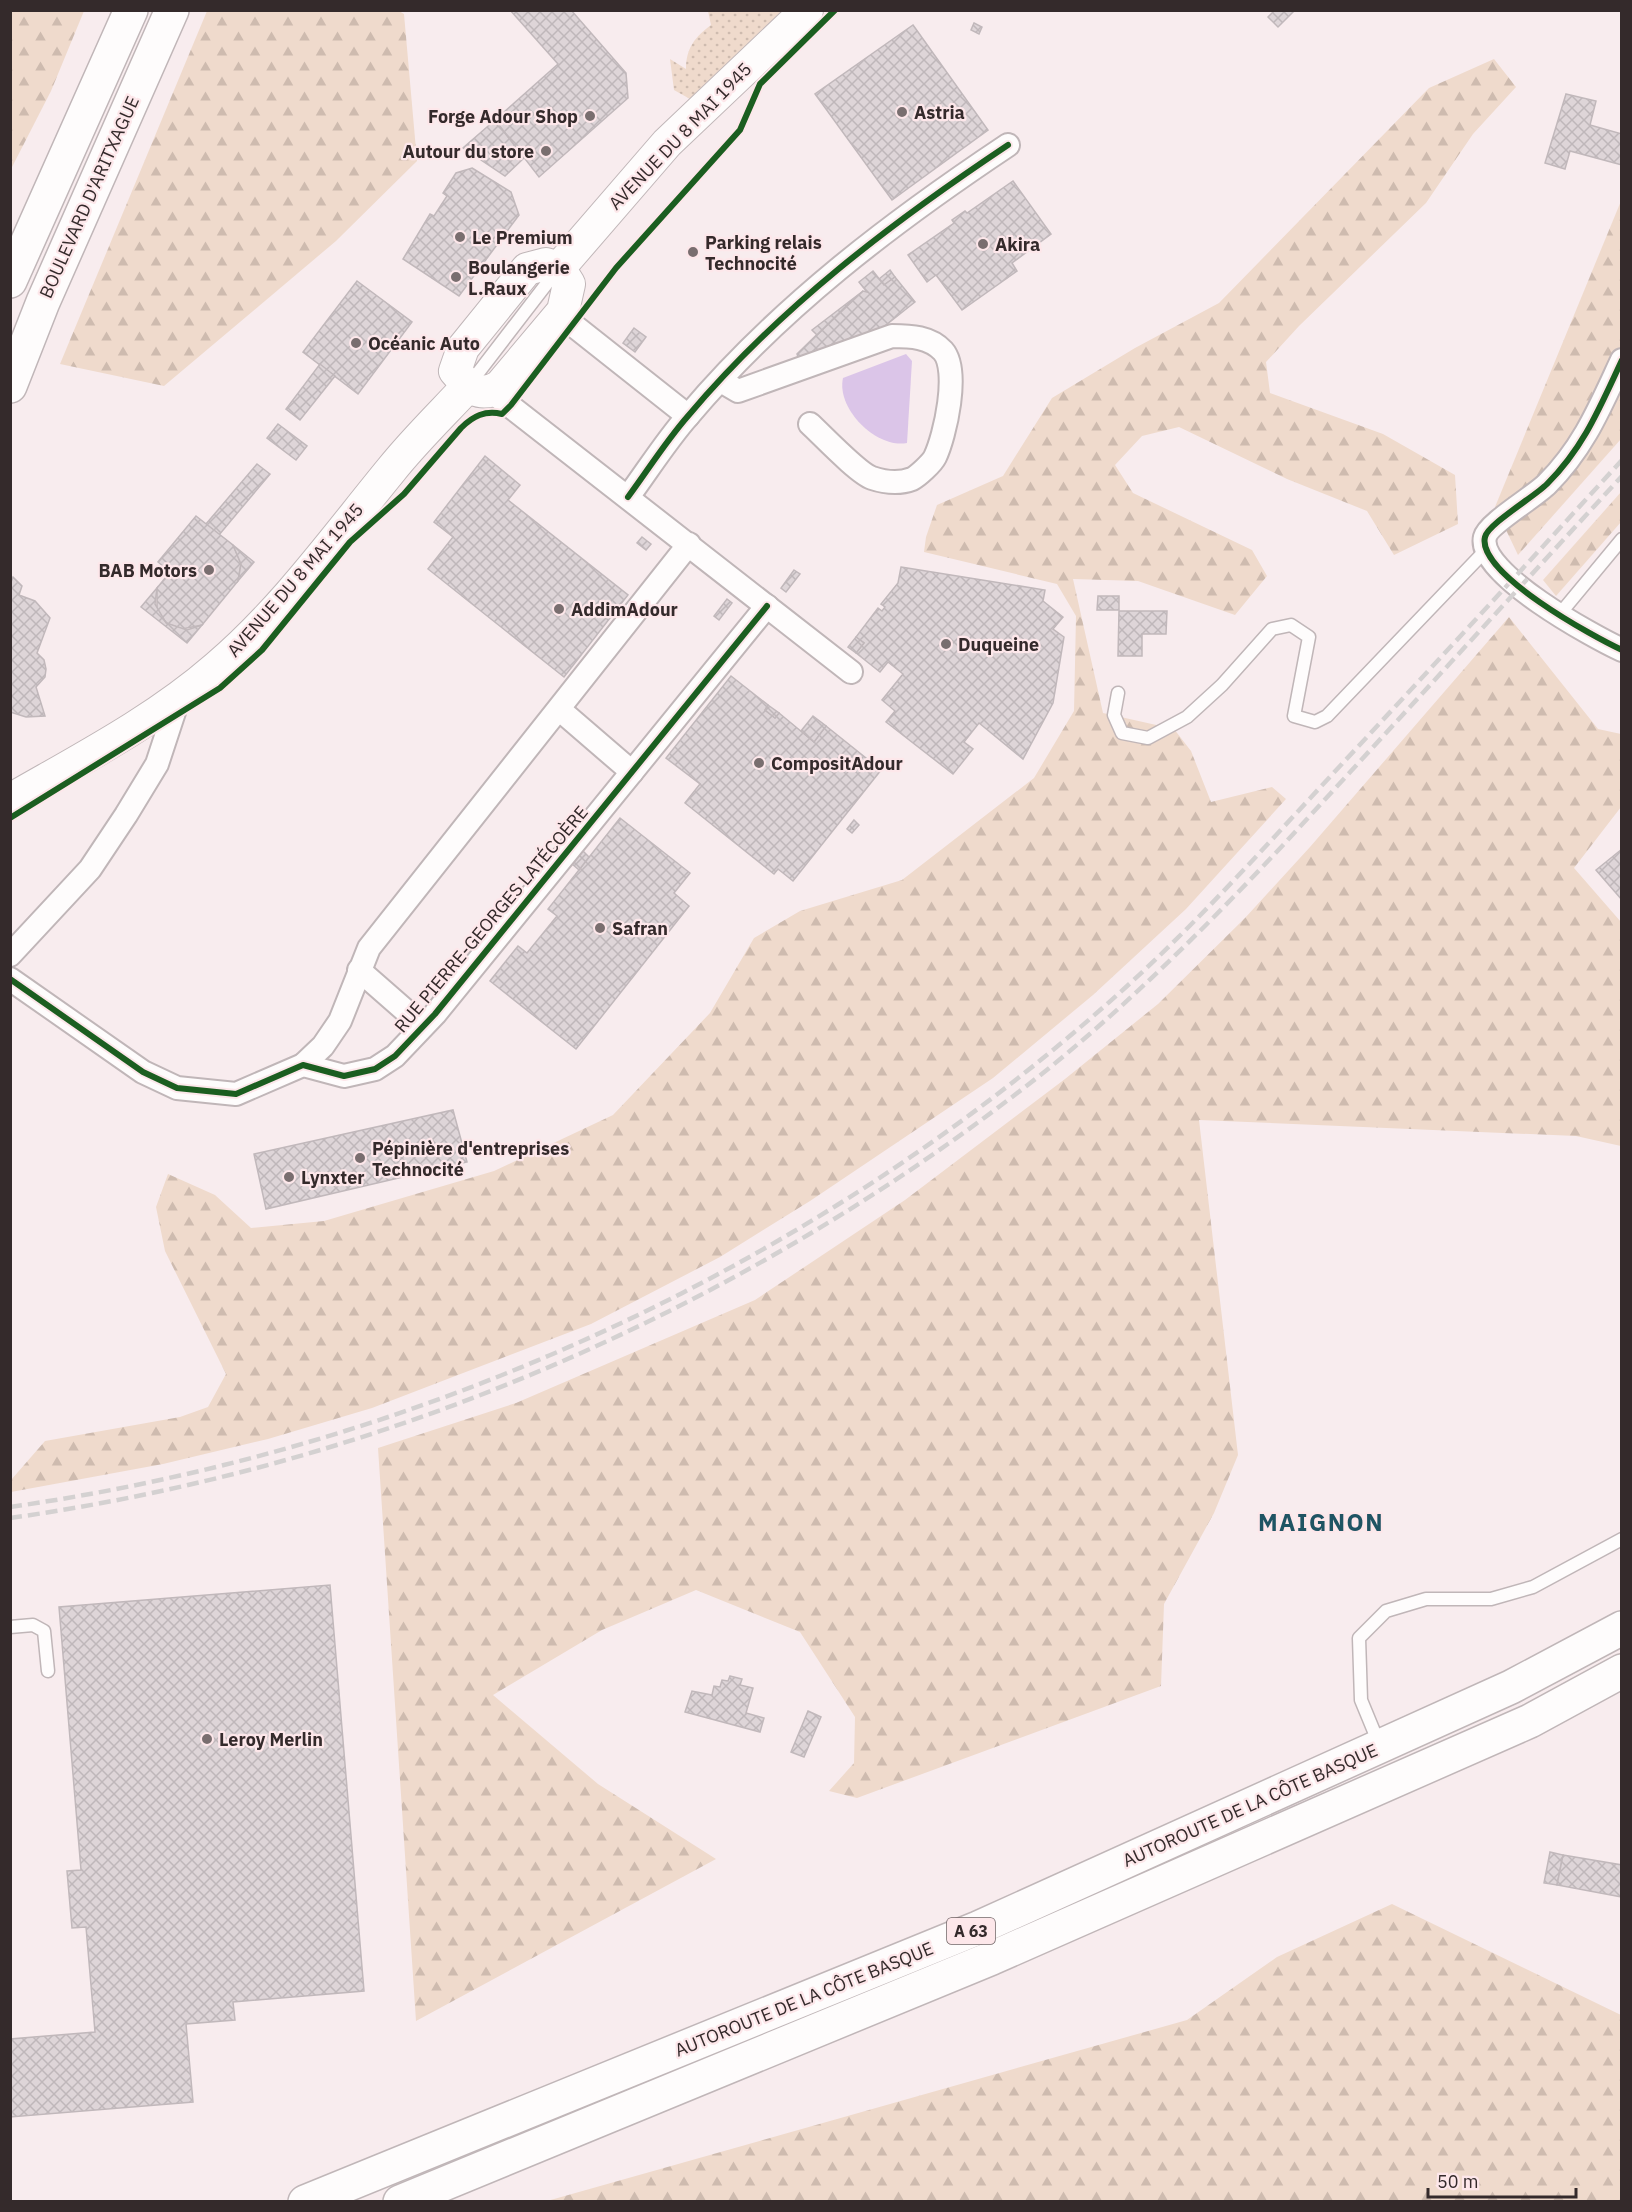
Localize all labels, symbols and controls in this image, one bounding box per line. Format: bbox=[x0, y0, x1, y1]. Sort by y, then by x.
street label: AVENUE DU 8 MAI 1945 bbox=[604, 57, 756, 215]
street label: BOULEVARD D'ARITXAGUE bbox=[34, 92, 144, 302]
place label: Astria bbox=[914, 101, 965, 124]
place label: Forge Adour Shop bbox=[428, 105, 578, 128]
marker: Astria bbox=[895, 105, 909, 119]
marker: Forge Adour Shop bbox=[583, 109, 597, 123]
place label: Autour du store bbox=[403, 140, 534, 163]
marker: Autour du store bbox=[539, 144, 553, 158]
place label: Le Premium bbox=[472, 226, 573, 249]
marker: Le Premium bbox=[453, 230, 467, 244]
place label: Parking relais Technocité bbox=[705, 231, 822, 275]
place label: Akira bbox=[995, 233, 1040, 256]
marker: Akira bbox=[976, 237, 990, 251]
marker: Parking relais Technocité bbox=[686, 245, 700, 259]
place label: Boulangerie L.Raux bbox=[468, 256, 570, 300]
marker: Boulangerie L.Raux bbox=[449, 270, 463, 284]
place label: Océanic Auto bbox=[368, 332, 480, 355]
marker: Océanic Auto bbox=[349, 336, 363, 350]
street label: AVENUE DU 8 MAI 1945 bbox=[222, 498, 368, 662]
place label: BAB Motors bbox=[99, 559, 197, 582]
marker: BAB Motors bbox=[202, 563, 216, 577]
place label: AddimAdour bbox=[571, 598, 678, 621]
marker: AddimAdour bbox=[552, 602, 566, 616]
place label: Duqueine bbox=[958, 633, 1039, 656]
marker: Duqueine bbox=[939, 637, 953, 651]
place label: CompositAdour bbox=[771, 752, 903, 775]
marker: CompositAdour bbox=[752, 756, 766, 770]
street label: RUE PIERRE-GEORGES LATÉCOÈRE bbox=[389, 801, 593, 1037]
place label: Safran bbox=[612, 917, 668, 940]
marker: Safran bbox=[593, 921, 607, 935]
place label: Pépinière d'entreprises Technocité bbox=[372, 1137, 569, 1181]
marker: Pépinière d'entreprises Technocité bbox=[353, 1151, 367, 1165]
place label: Lynxter bbox=[301, 1166, 365, 1189]
marker: Lynxter bbox=[282, 1170, 296, 1184]
district label: MAIGNON bbox=[1258, 1506, 1384, 1538]
place label: Leroy Merlin bbox=[219, 1728, 323, 1751]
marker: Leroy Merlin bbox=[200, 1732, 214, 1746]
street label: AUTOROUTE DE LA CÔTE BASQUE bbox=[1119, 1738, 1381, 1872]
road number: A 63 bbox=[947, 1918, 995, 1944]
street label: AUTOROUTE DE LA CÔTE BASQUE bbox=[671, 1936, 937, 2062]
scale bar bbox=[1428, 2161, 1576, 2199]
text: 50 m bbox=[1437, 2170, 1479, 2193]

